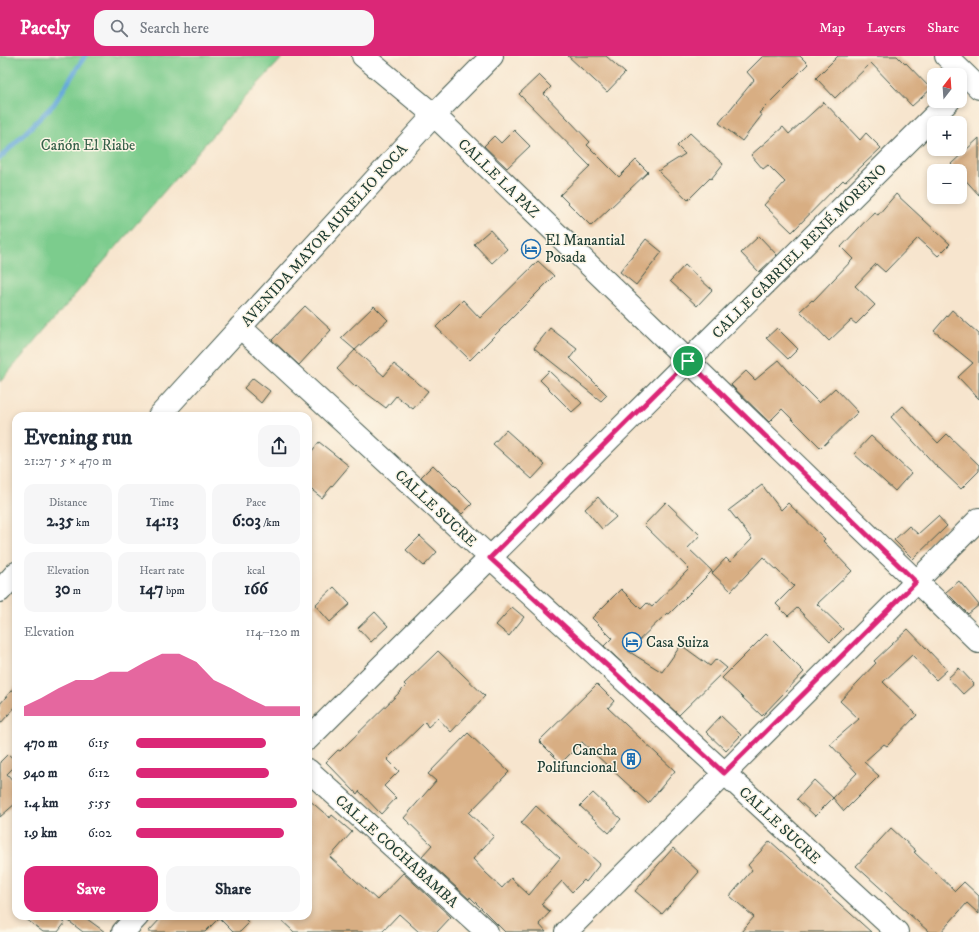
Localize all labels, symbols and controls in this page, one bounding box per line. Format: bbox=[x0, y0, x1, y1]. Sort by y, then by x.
search box bbox=[94, 10, 374, 46]
text: Pacely bbox=[20, 17, 70, 40]
icon: search bbox=[108, 17, 130, 39]
text: Search here bbox=[140, 19, 209, 38]
text: Map bbox=[819, 19, 845, 37]
text: Layers bbox=[867, 19, 905, 37]
text: Share bbox=[927, 19, 959, 37]
north arrow bbox=[927, 68, 967, 108]
map controls bbox=[927, 68, 967, 204]
button: + bbox=[927, 116, 967, 156]
street label: CALLE LA PAZ bbox=[454, 135, 544, 222]
park label: Cañón El Riabe bbox=[41, 136, 135, 155]
street label: AVENIDA MAYOR AURELIO ROCA bbox=[237, 140, 412, 331]
street label: CALLE GABRIEL RENÉ MORENO bbox=[708, 160, 891, 343]
button: − bbox=[927, 164, 967, 204]
place label: El Manantial Posada bbox=[545, 231, 625, 267]
hotel icon: El Manantial Posada bbox=[520, 238, 542, 260]
pin bbox=[671, 344, 705, 378]
icon: arrive bbox=[677, 350, 699, 372]
text: Evening run bbox=[24, 424, 132, 451]
button: share bbox=[258, 425, 300, 467]
text: 21:27 · 5 × 470 m bbox=[24, 453, 112, 469]
street label: CALLE SUCRE bbox=[391, 466, 481, 551]
text: Distance bbox=[49, 496, 87, 510]
text: Time bbox=[150, 496, 174, 510]
text: Pace bbox=[246, 496, 266, 510]
text: 2.35 bbox=[46, 510, 74, 532]
text: 14:13 bbox=[145, 510, 179, 532]
text: 6:03 bbox=[232, 510, 261, 532]
text: km bbox=[74, 516, 90, 530]
text: /km bbox=[261, 516, 280, 530]
text: Elevation bbox=[47, 564, 89, 578]
text: Heart rate bbox=[139, 564, 185, 578]
text: kcal bbox=[247, 564, 265, 578]
text: 30 bbox=[55, 578, 70, 600]
text: 147 bbox=[139, 578, 164, 600]
text: 166 bbox=[244, 578, 268, 600]
text: m bbox=[70, 584, 81, 598]
text: bpm bbox=[164, 584, 185, 598]
text: Elevation bbox=[24, 624, 74, 640]
text: 114–120 m bbox=[245, 624, 300, 640]
hotel icon: Casa Suiza bbox=[621, 631, 643, 653]
place label: Casa Suiza bbox=[646, 633, 709, 652]
text: 470 m bbox=[24, 735, 57, 751]
text: 6:15 bbox=[88, 735, 109, 751]
place label: Cancha Polifuncional bbox=[537, 741, 618, 777]
building icon: Cancha Polifuncional bbox=[620, 748, 642, 770]
text: 940 m bbox=[24, 765, 58, 781]
text: 6:12 bbox=[88, 765, 109, 781]
street label: CALLE SUCRE bbox=[735, 783, 825, 868]
street label: CALLE COCHABAMBA bbox=[331, 791, 463, 912]
text: 1.4 km bbox=[24, 795, 58, 811]
text: 5:55 bbox=[88, 795, 111, 811]
text: 1.9 km bbox=[24, 825, 57, 841]
text: 6:02 bbox=[88, 825, 112, 841]
button: Save bbox=[24, 866, 158, 912]
button: Share bbox=[166, 866, 300, 912]

